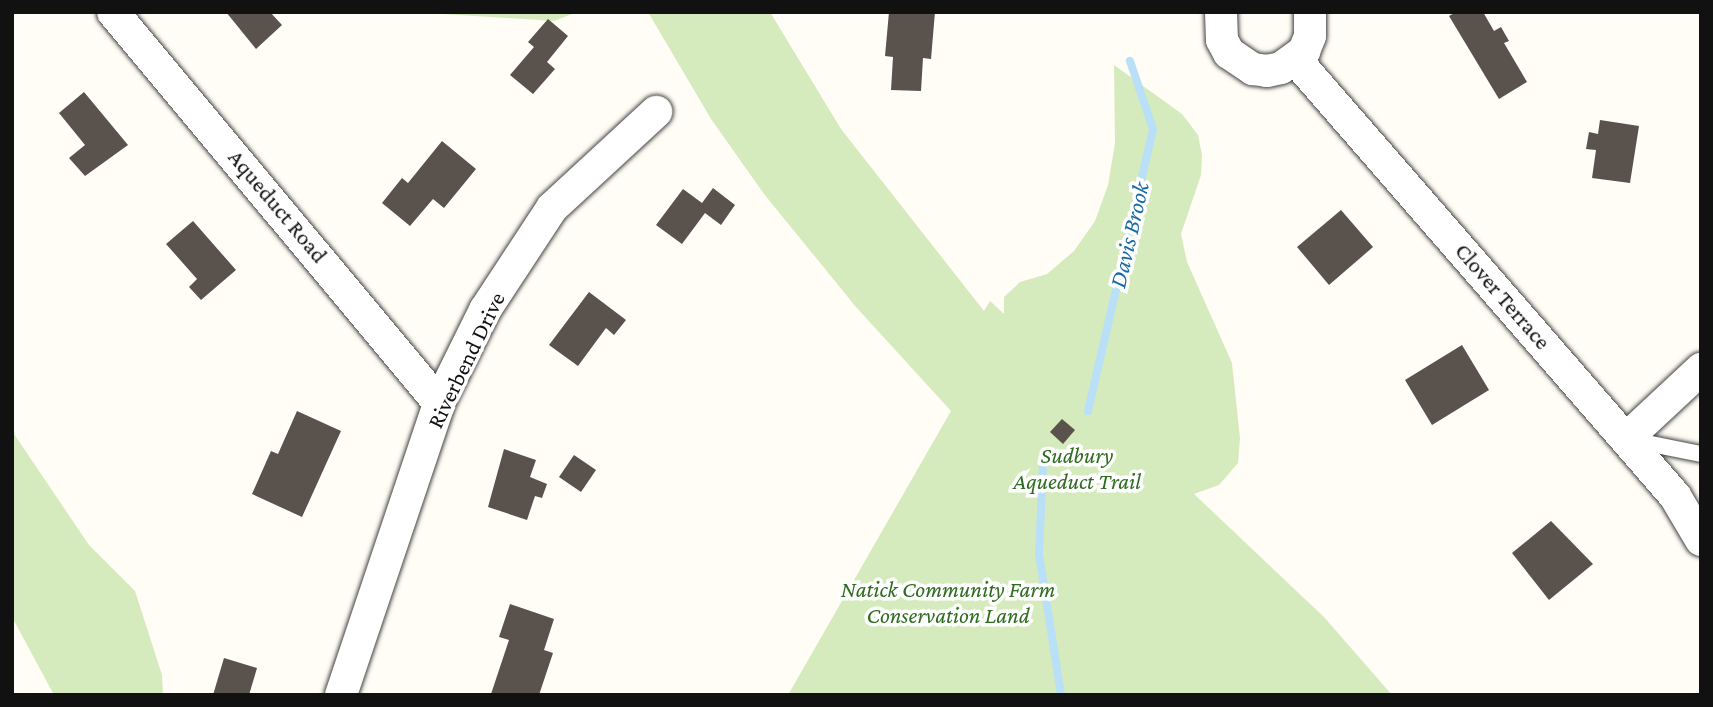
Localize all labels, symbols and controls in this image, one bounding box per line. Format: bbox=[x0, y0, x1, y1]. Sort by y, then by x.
street label: Aqueduct Road bbox=[223, 144, 333, 268]
water label: Davis Brook bbox=[1103, 179, 1155, 291]
street label: Clover Terrace bbox=[1449, 237, 1557, 355]
street label: Riverbend Drive bbox=[421, 287, 511, 433]
park label: Sudbury Aqueduct Trail bbox=[1013, 441, 1141, 495]
park label: Natick Community Farm Conservation Land bbox=[841, 575, 1055, 629]

